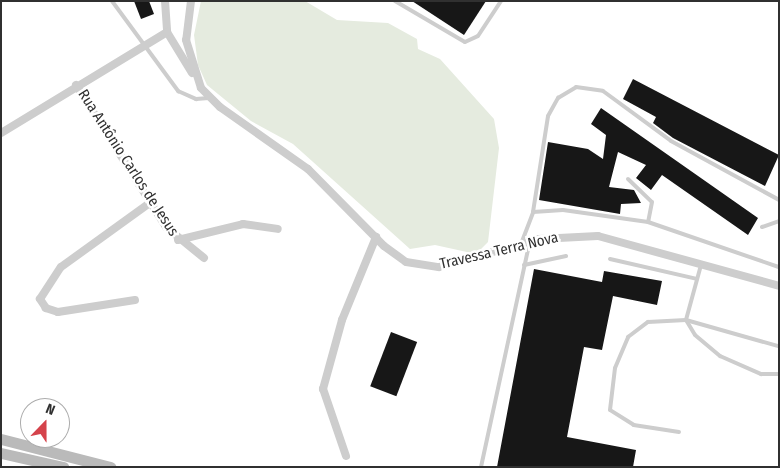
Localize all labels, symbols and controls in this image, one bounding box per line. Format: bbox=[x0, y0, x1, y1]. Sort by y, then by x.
street label: Rua Antônio Carlos de Jesus bbox=[74, 86, 182, 240]
street label: Travessa Terra Nova bbox=[438, 229, 560, 273]
north arrow bbox=[20, 398, 70, 448]
text: N bbox=[43, 400, 57, 419]

